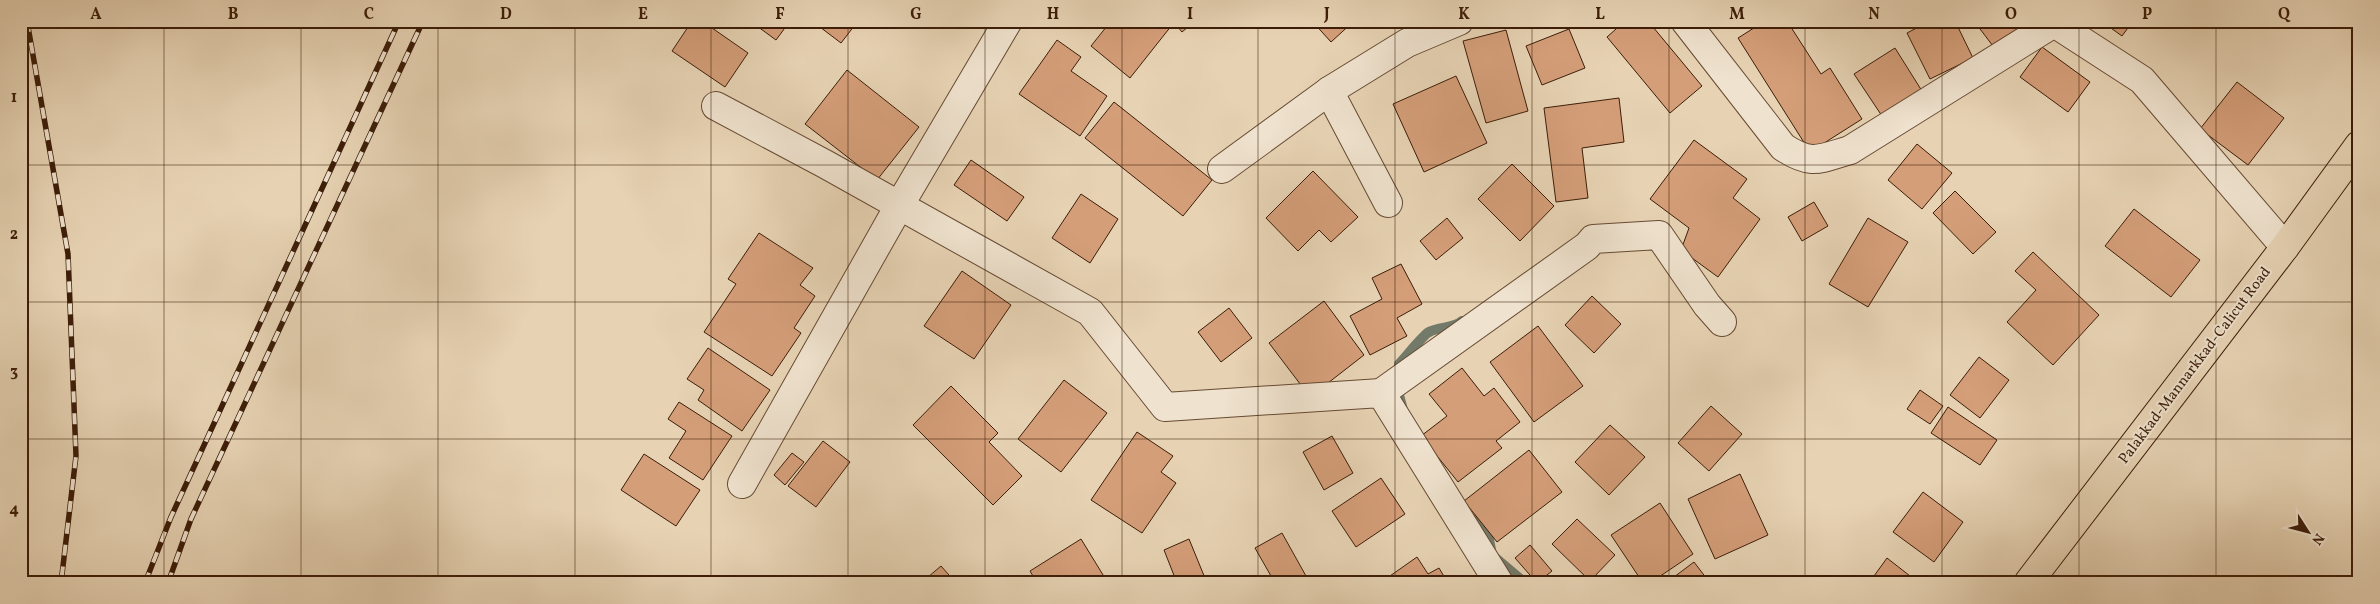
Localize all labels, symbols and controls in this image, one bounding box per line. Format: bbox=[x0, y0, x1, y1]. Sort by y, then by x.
text: A bbox=[90, 4, 102, 26]
text: B bbox=[228, 4, 239, 26]
text: C bbox=[364, 4, 374, 26]
text: D bbox=[500, 4, 512, 26]
text: E bbox=[638, 4, 648, 26]
text: F bbox=[775, 4, 785, 26]
text: G bbox=[910, 4, 922, 26]
text: H bbox=[1047, 4, 1059, 26]
text: I bbox=[1187, 4, 1193, 26]
text: J bbox=[1323, 4, 1330, 26]
text: K bbox=[1458, 4, 1470, 26]
text: L bbox=[1595, 4, 1605, 26]
text: M bbox=[1729, 4, 1745, 26]
text: N bbox=[1868, 4, 1880, 26]
text: O bbox=[2005, 4, 2017, 26]
text: P bbox=[2142, 4, 2152, 26]
text: Q bbox=[2278, 4, 2291, 26]
text: 1 bbox=[11, 87, 17, 109]
text: 2 bbox=[10, 224, 18, 246]
street label: Palakkad-Mannarkkad-Calicut Road bbox=[2114, 263, 2276, 469]
text: 3 bbox=[10, 361, 18, 383]
text: 4 bbox=[9, 499, 19, 521]
north arrow bbox=[2282, 506, 2332, 556]
text: N bbox=[2307, 529, 2328, 548]

